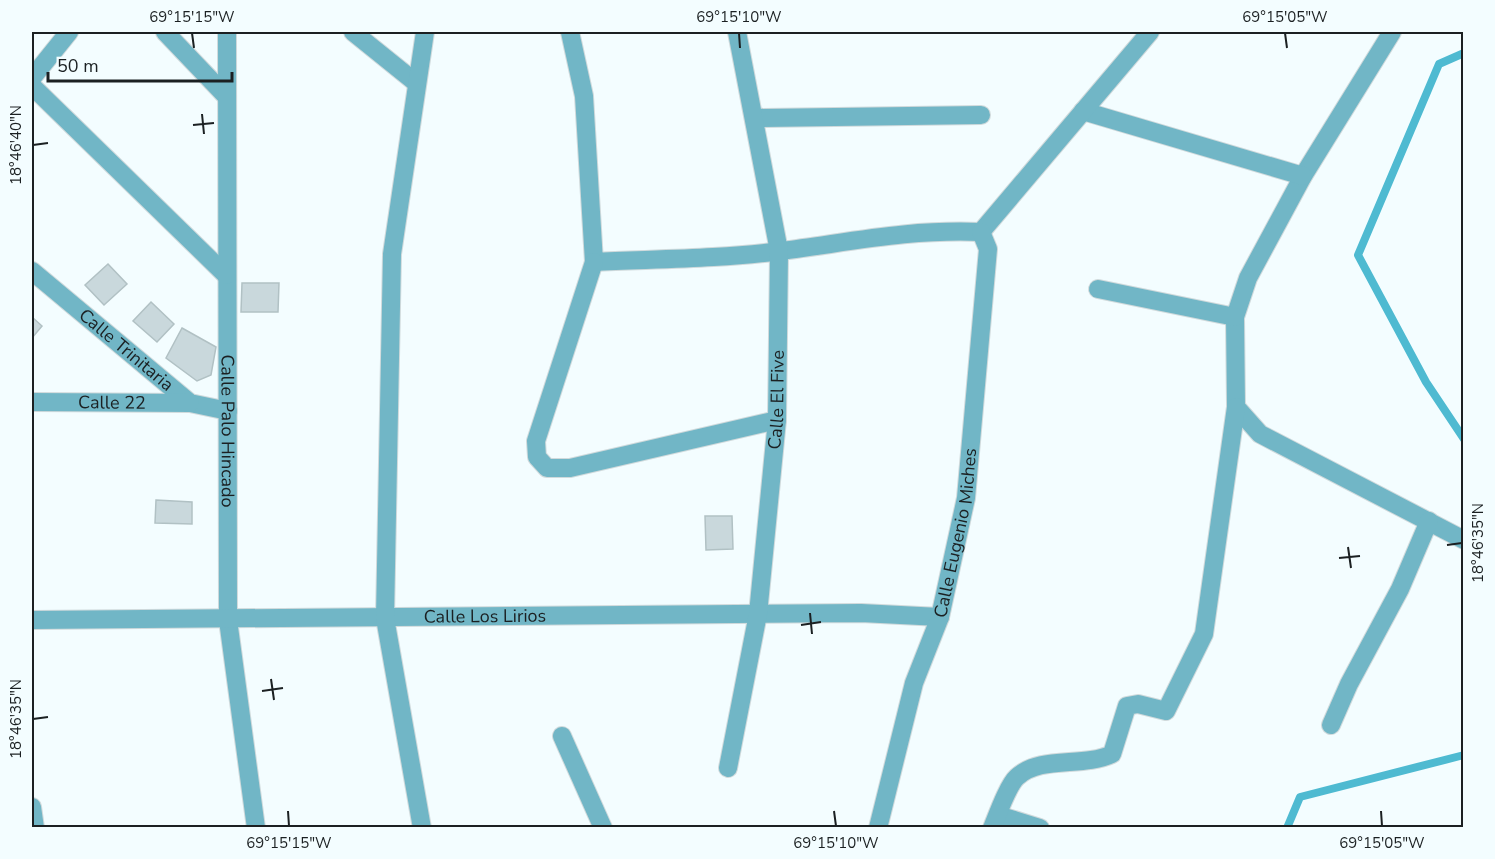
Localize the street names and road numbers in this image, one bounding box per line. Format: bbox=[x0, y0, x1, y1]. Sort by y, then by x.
street label: Calle Trinitaria bbox=[74, 303, 179, 396]
street label: Calle El Five bbox=[762, 350, 790, 451]
street label: Calle Palo Hincado bbox=[216, 354, 240, 508]
street label: Calle 22 bbox=[78, 390, 146, 415]
street label: Calle Eugenio Miches bbox=[928, 447, 982, 620]
street label: Calle Los Lirios bbox=[424, 604, 546, 629]

